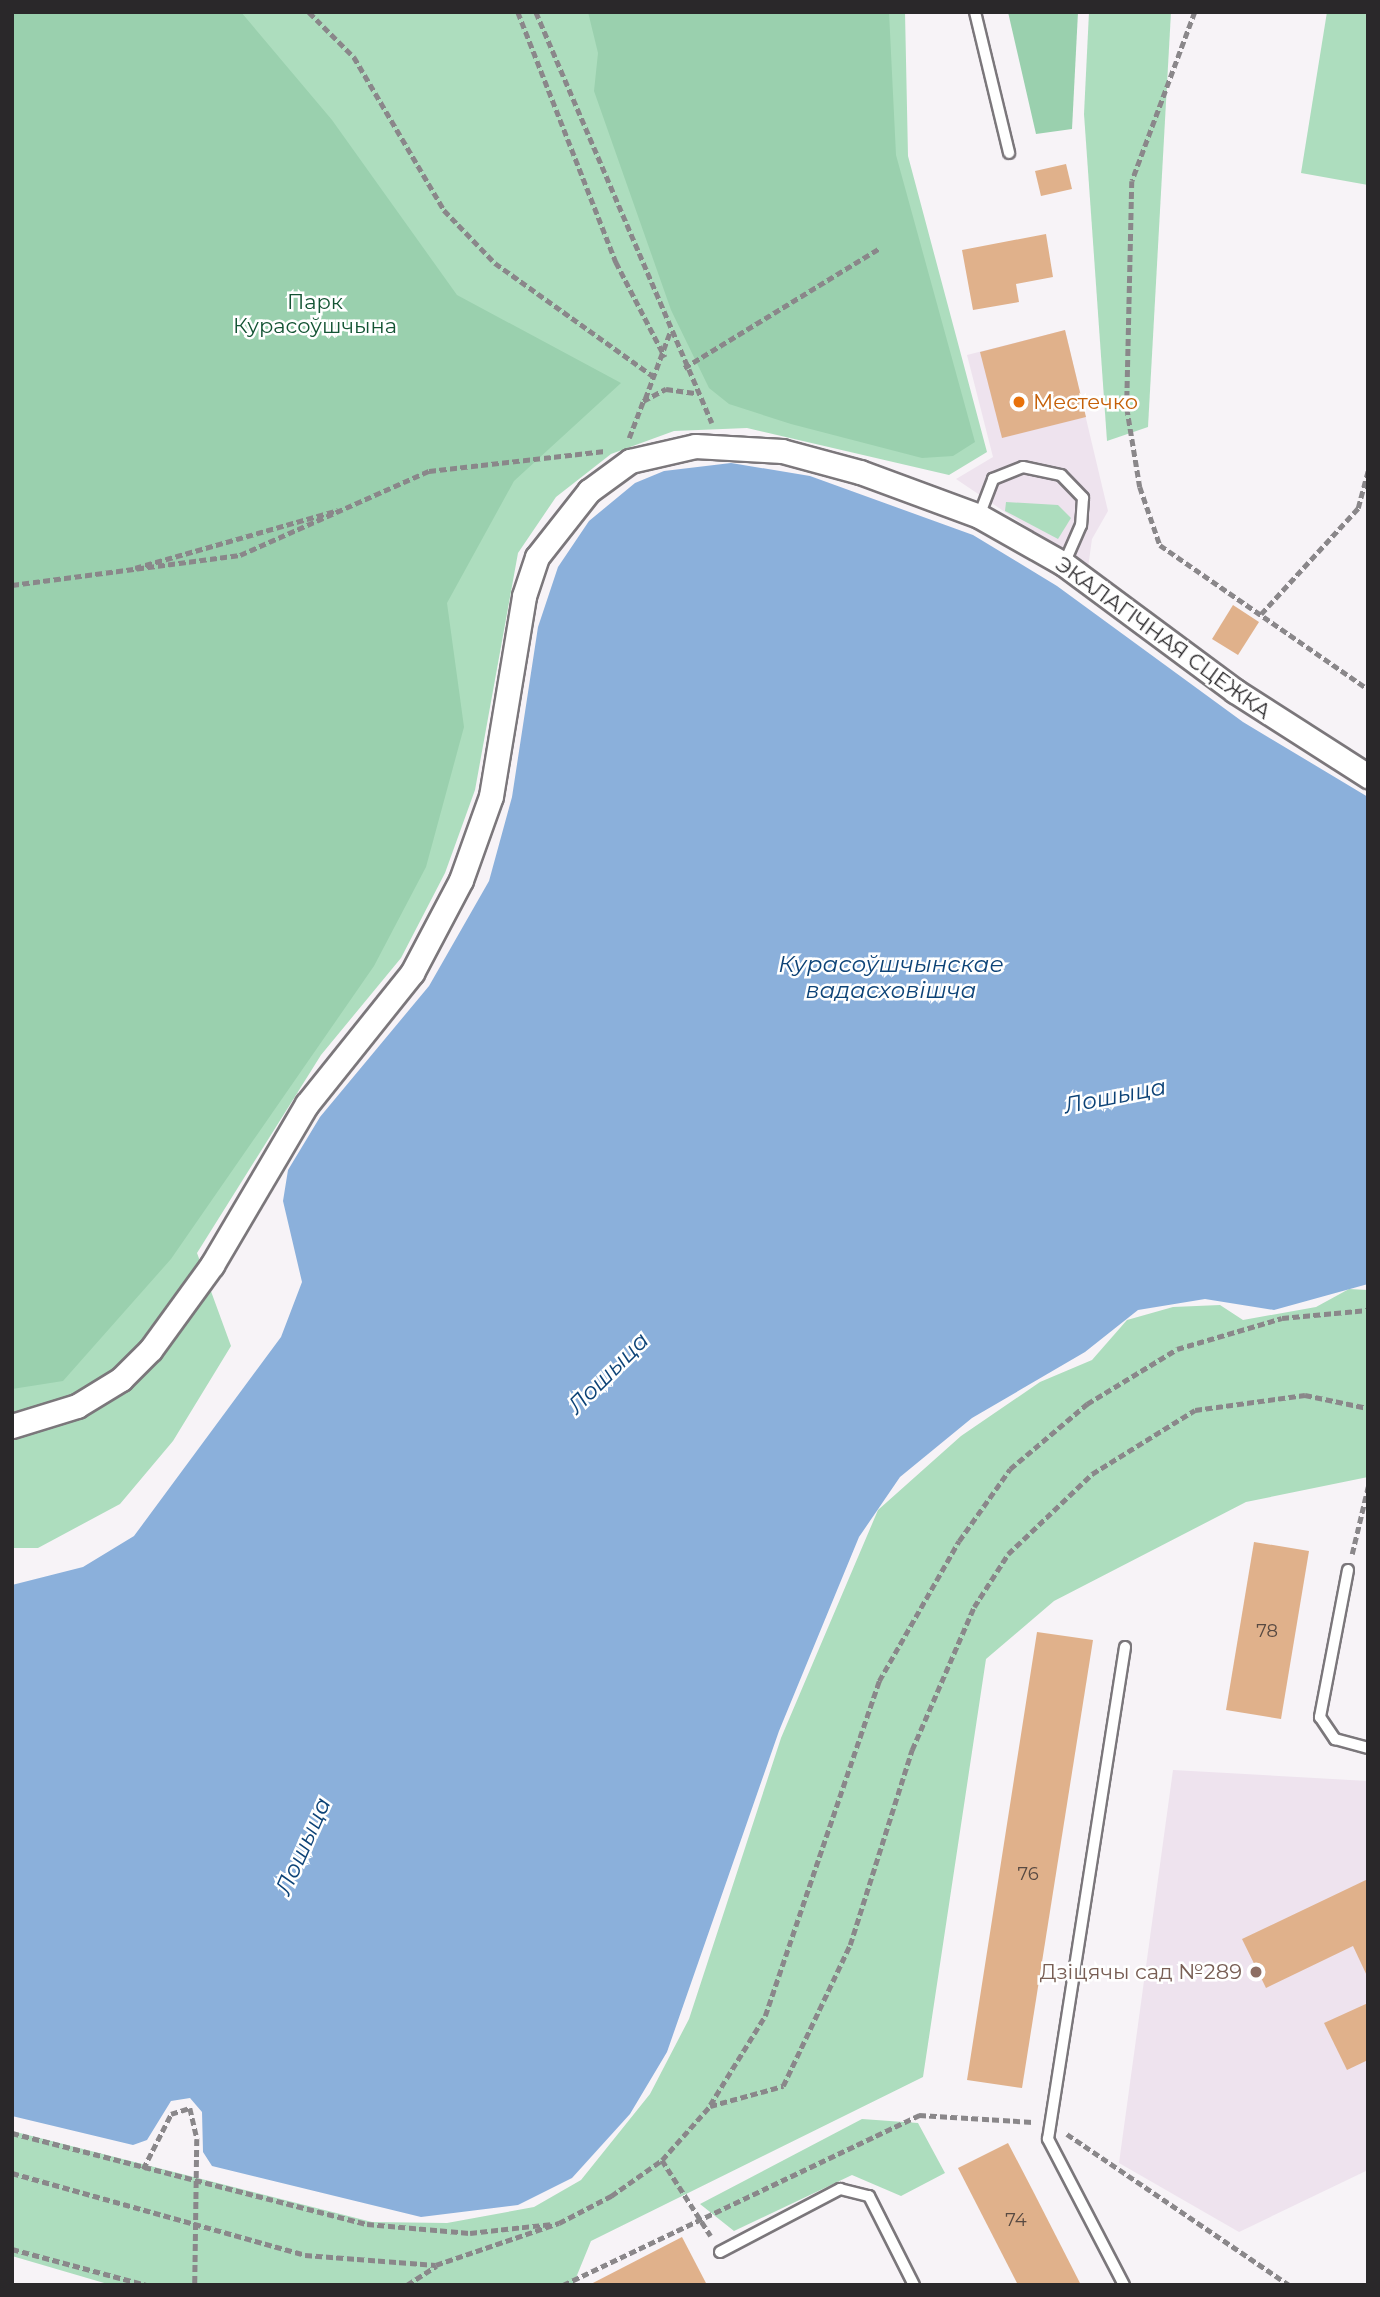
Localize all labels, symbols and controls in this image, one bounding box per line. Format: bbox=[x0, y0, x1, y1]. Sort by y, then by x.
park label: Парк Курасоўшчына bbox=[233, 289, 397, 339]
place label: Местечко bbox=[1033, 389, 1138, 415]
marker: Местечко bbox=[1011, 394, 1027, 410]
street label: ЭКАЛАГІЧНАЯ СЦЕЖКА bbox=[1051, 551, 1275, 725]
water label: Курасоўшчынскае вадасховішча bbox=[778, 950, 1004, 1004]
water label: Лошыца bbox=[1062, 1073, 1168, 1119]
water label: Лошыца bbox=[562, 1327, 654, 1419]
house number: 78 bbox=[1256, 1620, 1278, 1642]
water label: Лошыца bbox=[269, 1793, 337, 1899]
house number: 76 bbox=[1017, 1863, 1039, 1885]
place label: Дзіцячы сад №289 bbox=[1040, 1959, 1242, 1985]
marker: Дзіцячы сад №289 bbox=[1248, 1964, 1264, 1980]
house number: 74 bbox=[1005, 2209, 1027, 2231]

